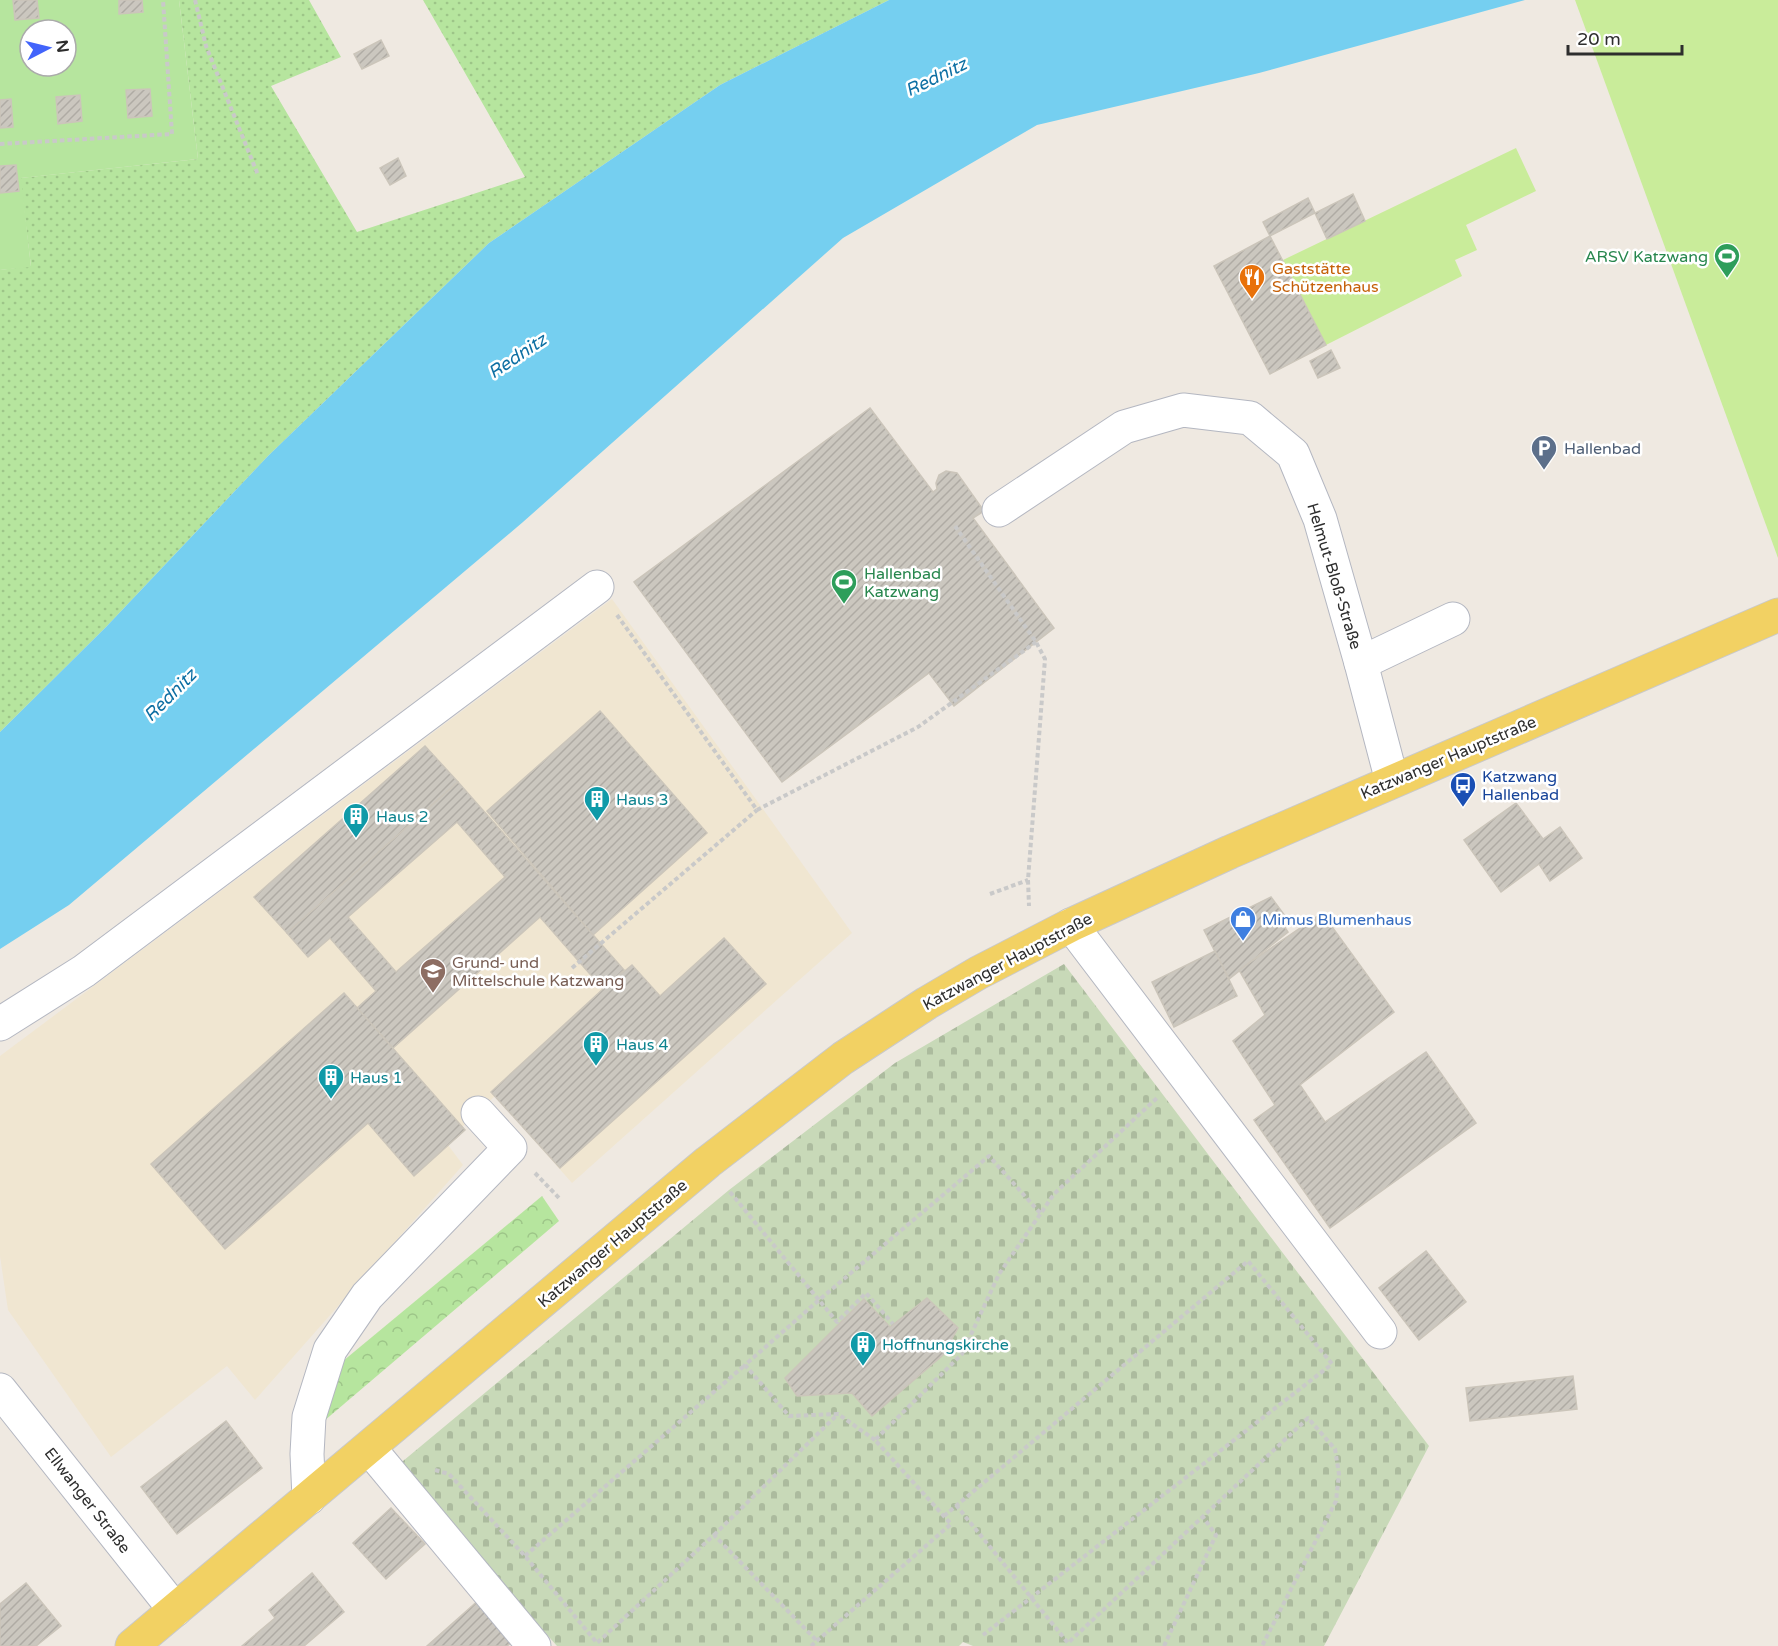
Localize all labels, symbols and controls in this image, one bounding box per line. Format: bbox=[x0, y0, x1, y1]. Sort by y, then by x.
north arrow bbox=[18, 18, 78, 78]
scale bar bbox=[1568, 18, 1682, 56]
text: 20 m bbox=[1577, 28, 1621, 50]
text: N bbox=[51, 39, 73, 54]
water label: Rednitz bbox=[902, 52, 972, 101]
sports icon: ARSV Katzwang bbox=[1712, 241, 1742, 279]
place label: ARSV Katzwang bbox=[1585, 247, 1708, 267]
place label: Gaststätte Schützenhaus bbox=[1272, 259, 1379, 297]
restaurant icon: Gaststätte Schützenhaus bbox=[1237, 262, 1267, 300]
water label: Rednitz bbox=[484, 327, 552, 383]
parking icon: Hallenbad bbox=[1529, 433, 1559, 471]
place label: Hallenbad bbox=[1564, 439, 1641, 459]
street label: Helmut-Bloß-Straße bbox=[1302, 501, 1366, 652]
place label: Hallenbad Katzwang bbox=[864, 564, 941, 602]
sports icon: Hallenbad Katzwang bbox=[829, 567, 859, 605]
water label: Rednitz bbox=[139, 663, 202, 726]
street label: Katzwanger Hauptstraße bbox=[1358, 712, 1539, 804]
place label: Katzwang Hallenbad bbox=[1482, 767, 1559, 805]
bus stop icon: Katzwang Hallenbad bbox=[1448, 770, 1478, 808]
building icon: Haus 3 bbox=[582, 784, 612, 822]
place label: Haus 3 bbox=[616, 790, 669, 810]
building icon: Haus 2 bbox=[341, 801, 371, 839]
place label: Haus 2 bbox=[376, 807, 429, 827]
shop icon: Mimus Blumenhaus bbox=[1228, 904, 1258, 942]
street label: Katzwanger Hauptstraße bbox=[919, 909, 1096, 1015]
place label: Mimus Blumenhaus bbox=[1262, 910, 1412, 930]
place label: Grund- und Mittelschule Katzwang bbox=[452, 953, 624, 991]
school or university icon: Grund- und Mittelschule Katzwang bbox=[418, 956, 448, 994]
building icon: Haus 4 bbox=[581, 1029, 611, 1067]
place label: Haus 4 bbox=[616, 1035, 669, 1055]
building icon: Haus 1 bbox=[316, 1062, 346, 1100]
place label: Haus 1 bbox=[350, 1068, 403, 1088]
street label: Katzwanger Hauptstraße bbox=[534, 1175, 691, 1312]
building icon: Hoffnungskirche bbox=[848, 1329, 878, 1367]
place label: Hoffnungskirche bbox=[882, 1335, 1009, 1355]
street label: Ellwanger Straße bbox=[40, 1444, 135, 1557]

